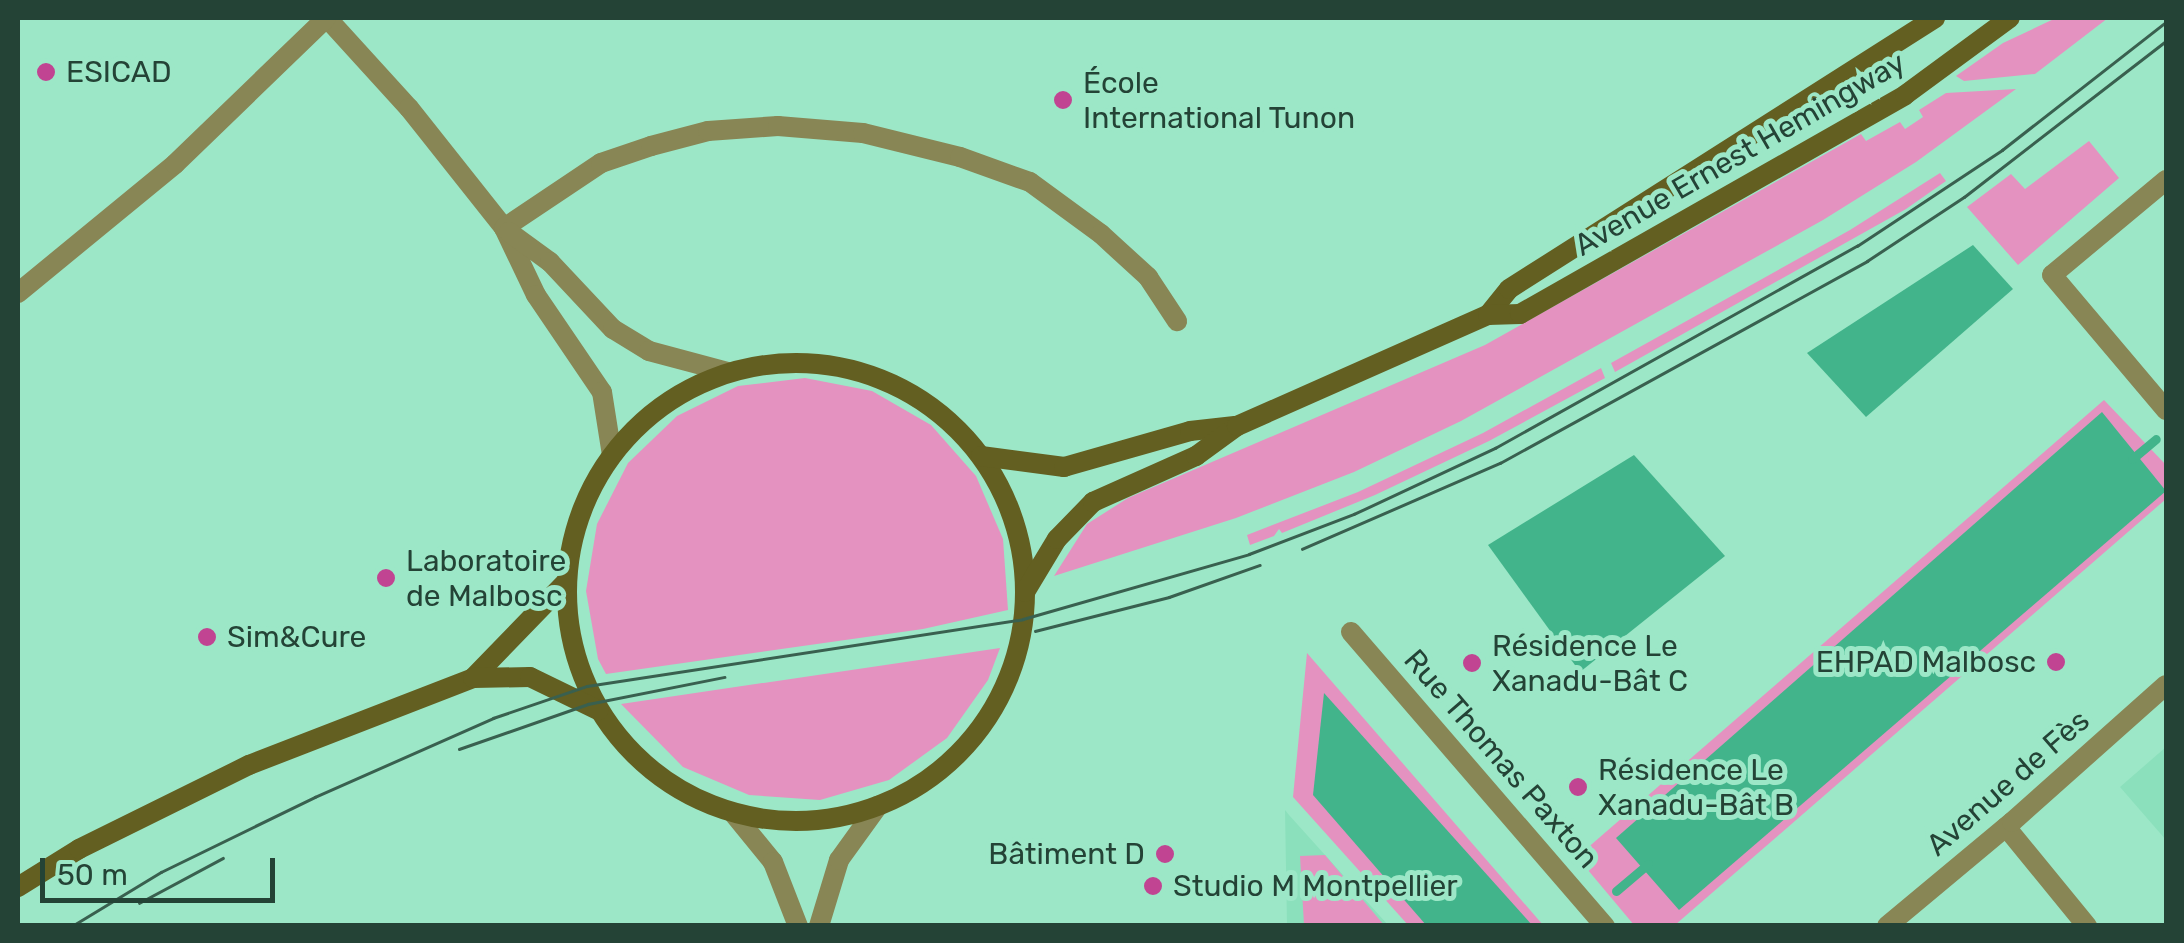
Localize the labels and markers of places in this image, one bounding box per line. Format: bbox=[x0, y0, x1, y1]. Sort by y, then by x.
place label: ESICAD bbox=[66, 54, 172, 90]
marker: ESICAD bbox=[35, 61, 57, 83]
place label: École International Tunon bbox=[1083, 65, 1356, 136]
marker: École International Tunon bbox=[1052, 89, 1074, 111]
place label: Laboratoire de Malbosc bbox=[406, 543, 566, 614]
marker: Laboratoire de Malbosc bbox=[375, 567, 397, 589]
place label: Sim&Cure bbox=[227, 619, 366, 655]
marker: Sim&Cure bbox=[196, 626, 218, 648]
place label: Résidence Le Xanadu-Bât C bbox=[1492, 628, 1688, 698]
place label: EHPAD Malbosc bbox=[1816, 644, 2036, 680]
marker: EHPAD Malbosc bbox=[2045, 651, 2067, 673]
marker: Résidence Le Xanadu-Bât C bbox=[1461, 652, 1483, 674]
place label: Résidence Le Xanadu-Bât B bbox=[1598, 752, 1794, 822]
marker: Résidence Le Xanadu-Bât B bbox=[1567, 776, 1589, 798]
place label: Bâtiment D bbox=[988, 836, 1145, 872]
marker: Bâtiment D bbox=[1154, 843, 1176, 865]
place label: Studio M Montpellier bbox=[1173, 868, 1458, 904]
marker: Studio M Montpellier bbox=[1142, 875, 1164, 897]

